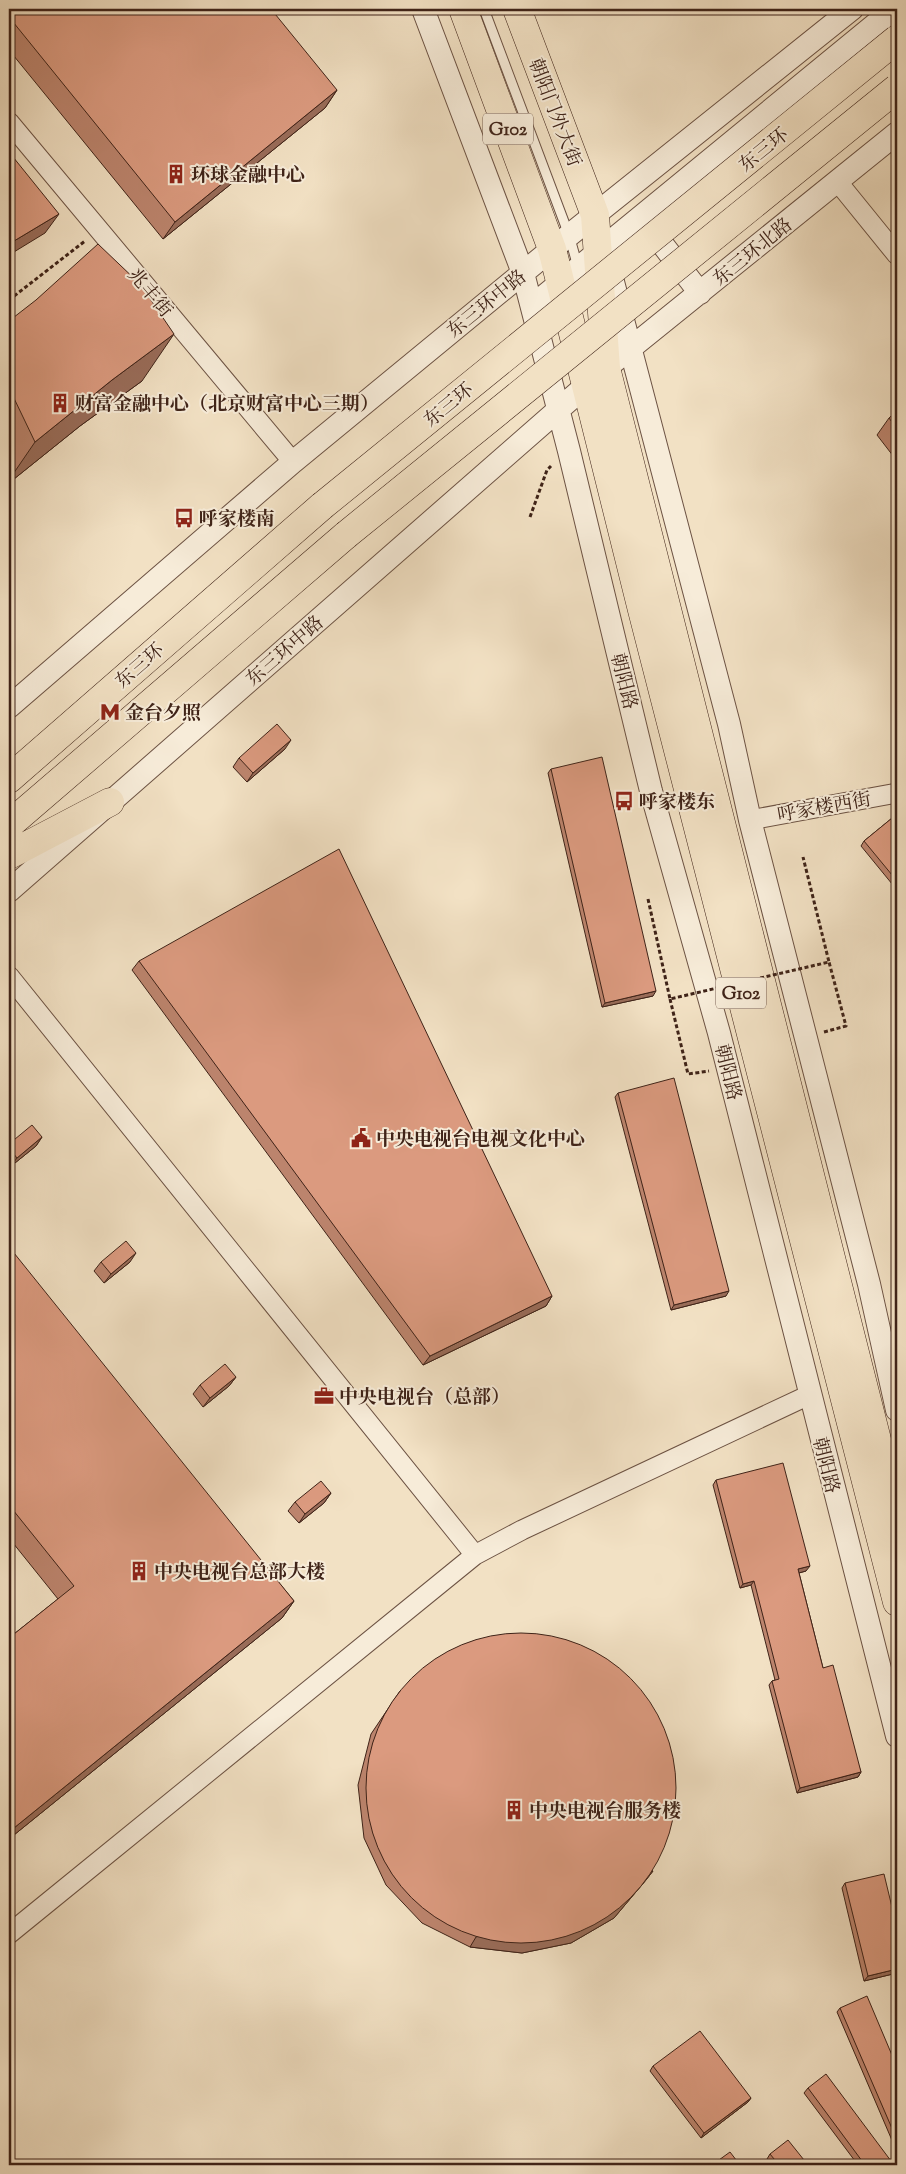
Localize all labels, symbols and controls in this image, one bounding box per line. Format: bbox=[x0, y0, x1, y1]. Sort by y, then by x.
street label: 朝阳门外大街 bbox=[521, 55, 587, 171]
road number: G102 bbox=[483, 114, 533, 144]
street label: 东三环 bbox=[734, 123, 795, 179]
building icon: 环球金融中心 bbox=[165, 163, 187, 185]
place label: 环球金融中心 bbox=[191, 163, 305, 190]
street label: 东三环北路 bbox=[708, 213, 799, 293]
street label: 兆丰街 bbox=[120, 263, 178, 324]
street label: 东三环中路 bbox=[442, 265, 533, 345]
street label: 东三环 bbox=[419, 378, 480, 434]
building icon: 财富金融中心（北京财富中心三期） bbox=[49, 392, 71, 414]
place label: 财富金融中心（北京财富中心三期） bbox=[75, 392, 379, 419]
bus stop icon: 呼家楼南 bbox=[173, 507, 195, 529]
place label: 呼家楼南 bbox=[199, 507, 275, 534]
street label: 东三环中路 bbox=[241, 611, 330, 693]
street label: 东三环 bbox=[110, 638, 171, 696]
street label: 朝阳路 bbox=[603, 651, 643, 713]
metro station icon: 金台夕照 bbox=[99, 701, 121, 723]
place label: 金台夕照 bbox=[125, 701, 201, 728]
street label: 呼家楼西街 bbox=[775, 787, 874, 830]
bus stop icon: 呼家楼东 bbox=[613, 790, 635, 812]
place label: 呼家楼东 bbox=[639, 790, 715, 817]
road number: G102 bbox=[716, 978, 766, 1008]
street label: 朝阳路 bbox=[707, 1042, 747, 1104]
public building icon: 中央电视台电视文化中心 bbox=[350, 1127, 372, 1149]
place label: 中央电视台电视文化中心 bbox=[376, 1127, 585, 1154]
office icon: 中央电视台（总部） bbox=[313, 1385, 335, 1407]
place label: 中央电视台（总部） bbox=[339, 1385, 510, 1412]
street label: 朝阳路 bbox=[805, 1435, 845, 1497]
building icon: 中央电视台总部大楼 bbox=[128, 1560, 150, 1582]
place label: 中央电视台总部大楼 bbox=[154, 1560, 325, 1587]
building icon: 中央电视台服务楼 bbox=[503, 1799, 525, 1821]
place label: 中央电视台服务楼 bbox=[529, 1799, 681, 1826]

